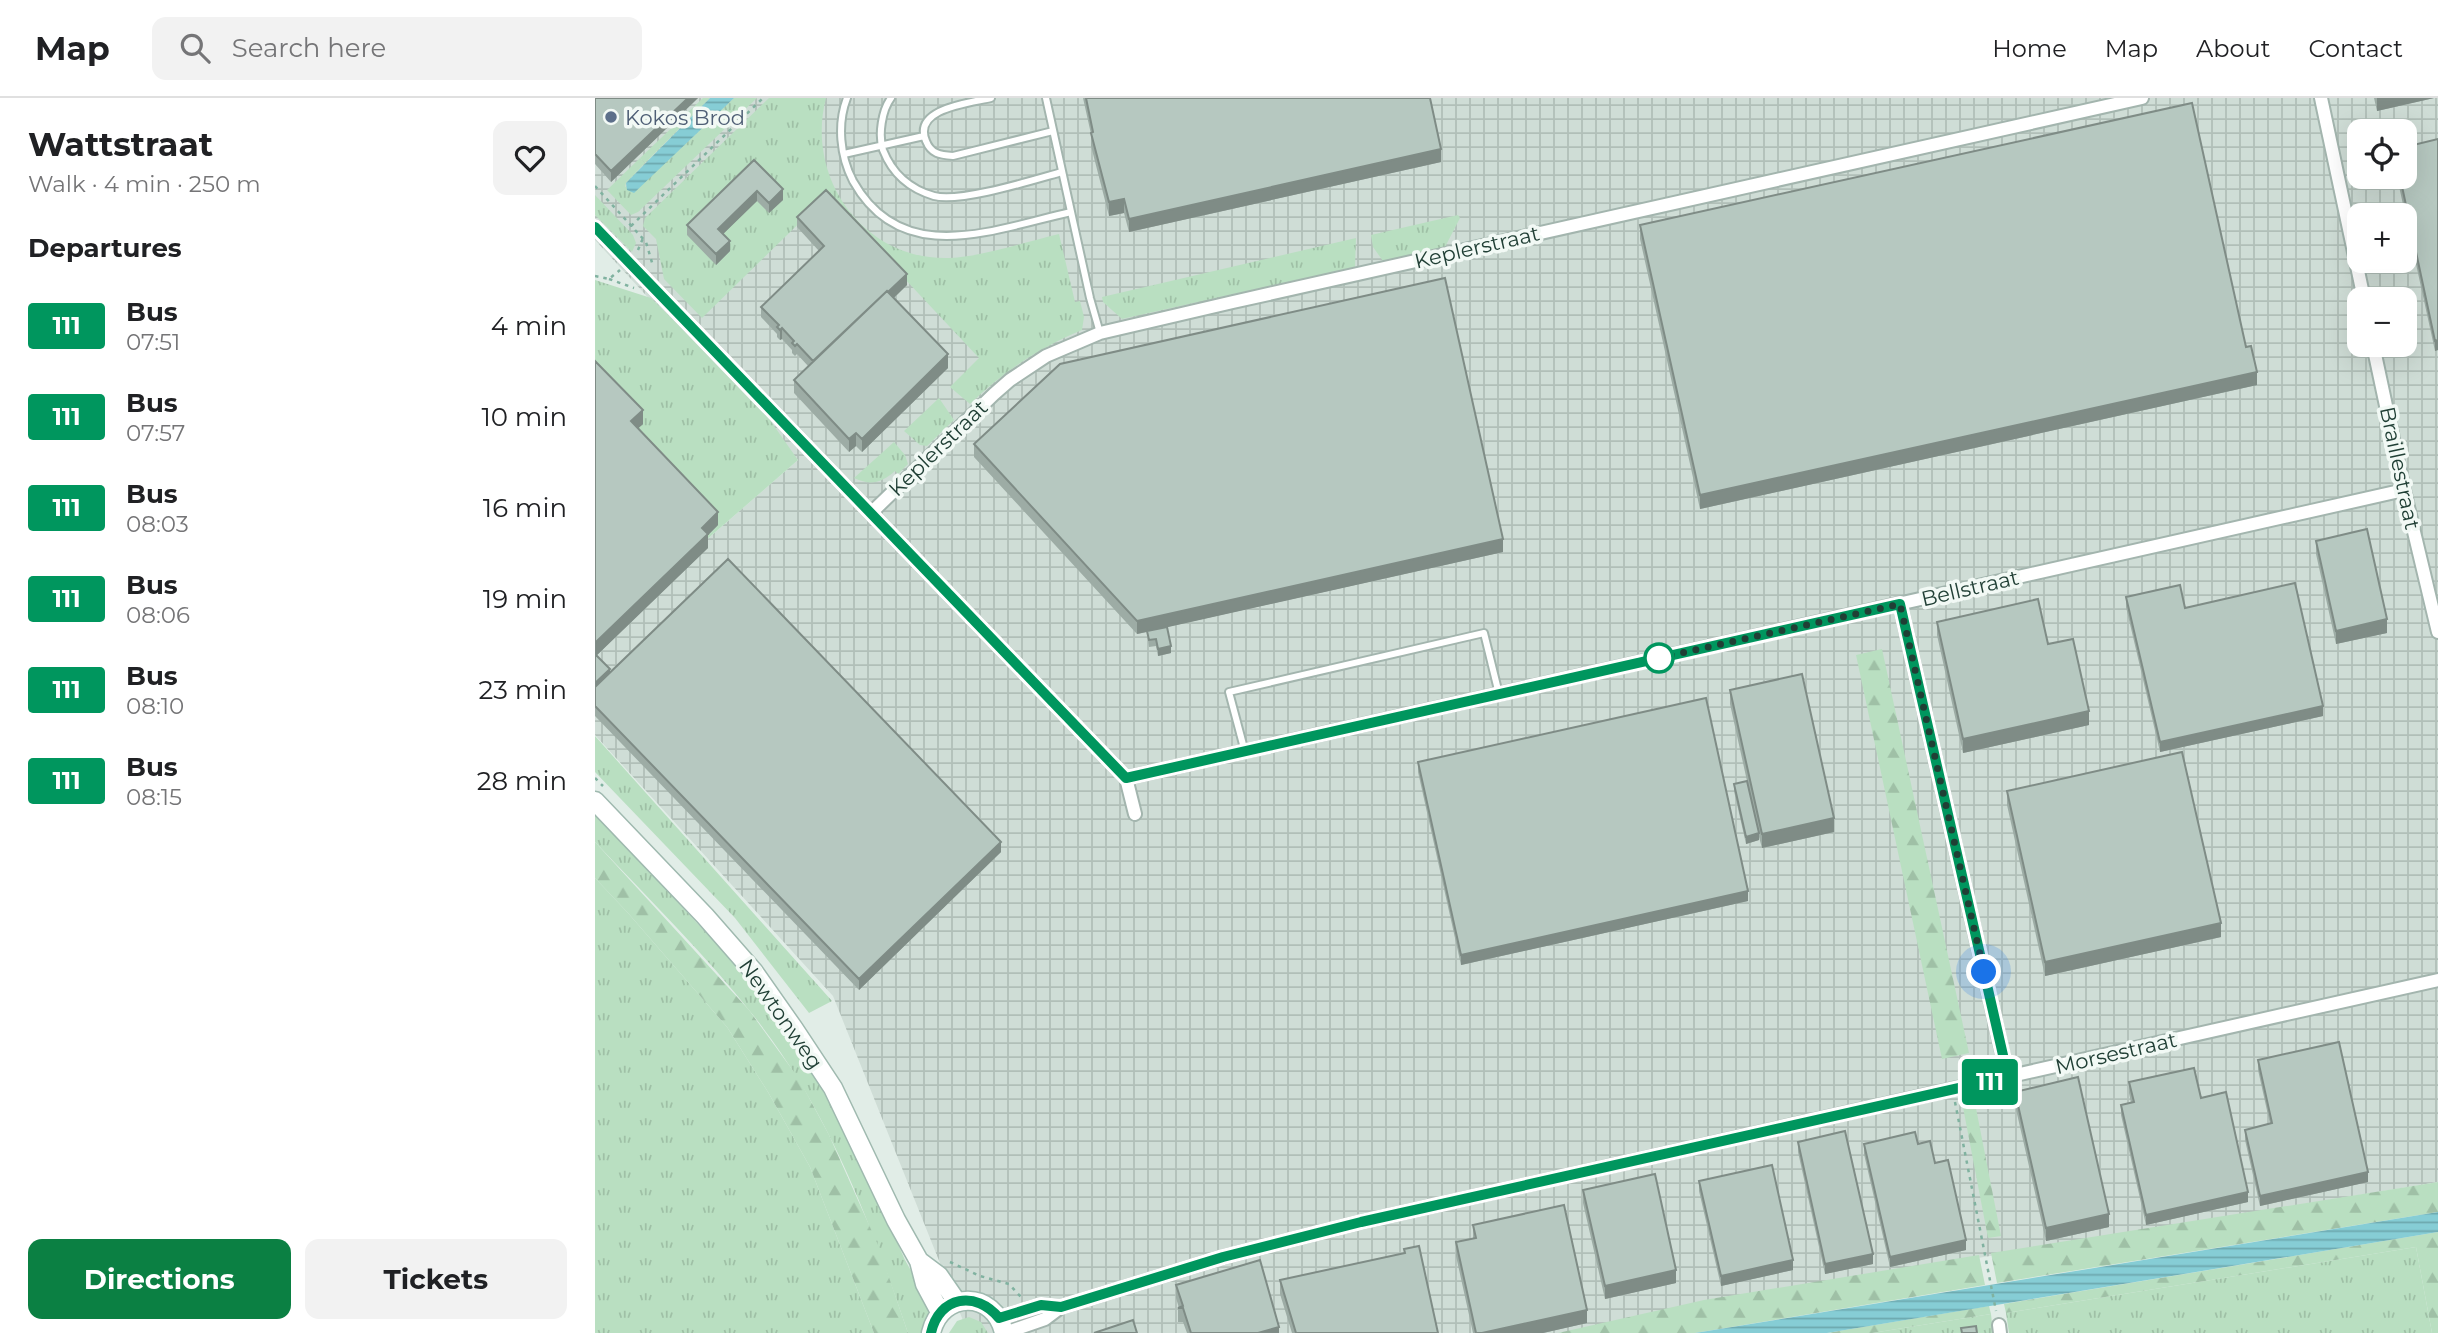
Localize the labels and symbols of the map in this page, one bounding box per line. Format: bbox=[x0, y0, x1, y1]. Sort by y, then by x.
place label: Kokos Brod bbox=[625, 105, 745, 130]
marker: Kokos Brod bbox=[603, 109, 619, 125]
street label: Keplerstraat bbox=[1412, 220, 1542, 274]
street label: Keplerstraat bbox=[883, 395, 993, 501]
street label: Braillestraat bbox=[2375, 404, 2425, 532]
street label: Bellstraat bbox=[1919, 565, 2021, 611]
unlabelled marker bbox=[1644, 643, 1674, 673]
street label: Newtonweg bbox=[734, 954, 828, 1074]
your location bbox=[1966, 954, 2001, 989]
street label: Morsestraat bbox=[2053, 1027, 2179, 1079]
line badge: 111 bbox=[1950, 1059, 2030, 1105]

